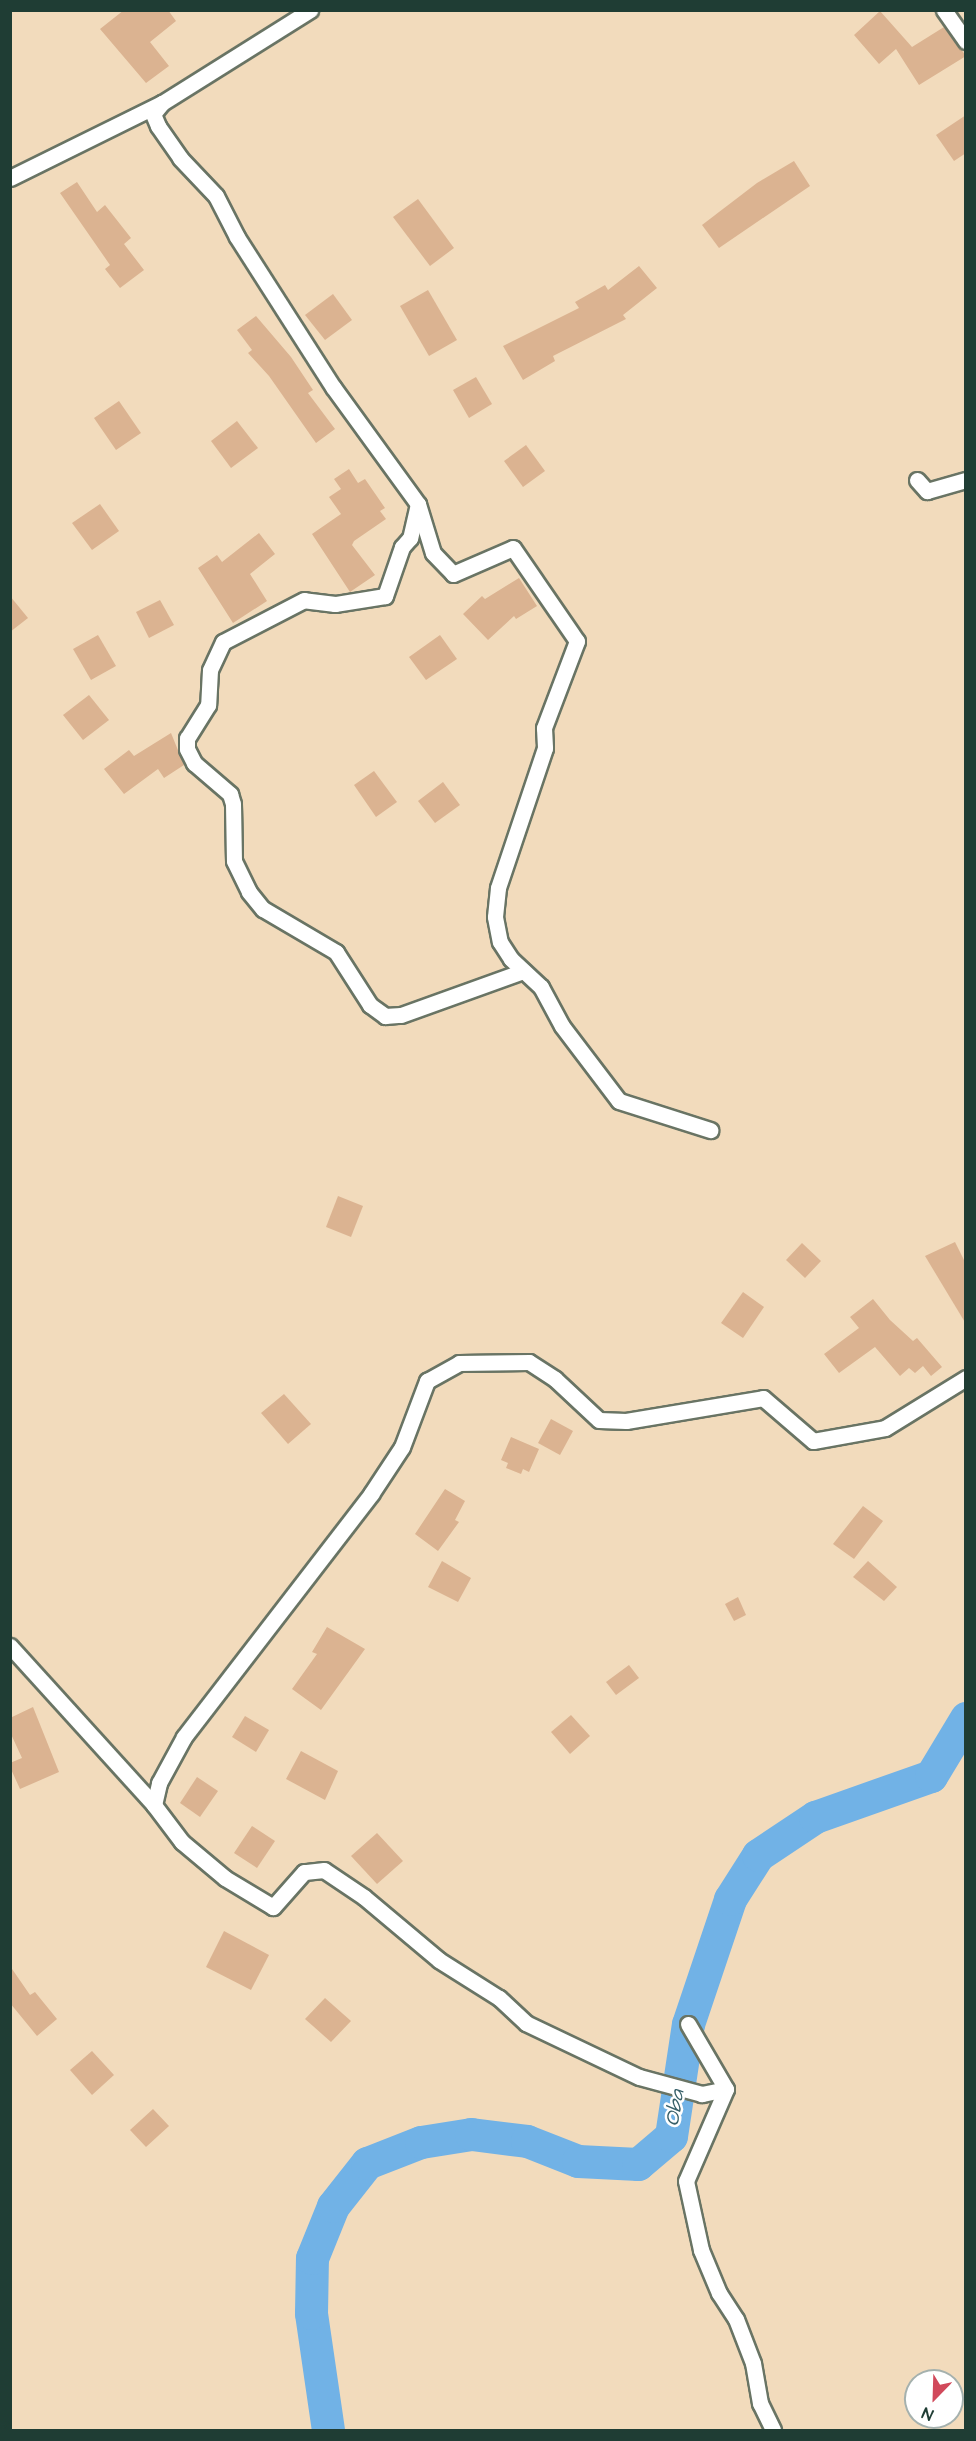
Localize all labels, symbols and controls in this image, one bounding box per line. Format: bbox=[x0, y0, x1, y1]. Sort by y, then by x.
water label: Oba bbox=[660, 2088, 690, 2128]
north arrow bbox=[904, 2369, 964, 2429]
text: N bbox=[919, 2402, 937, 2426]

